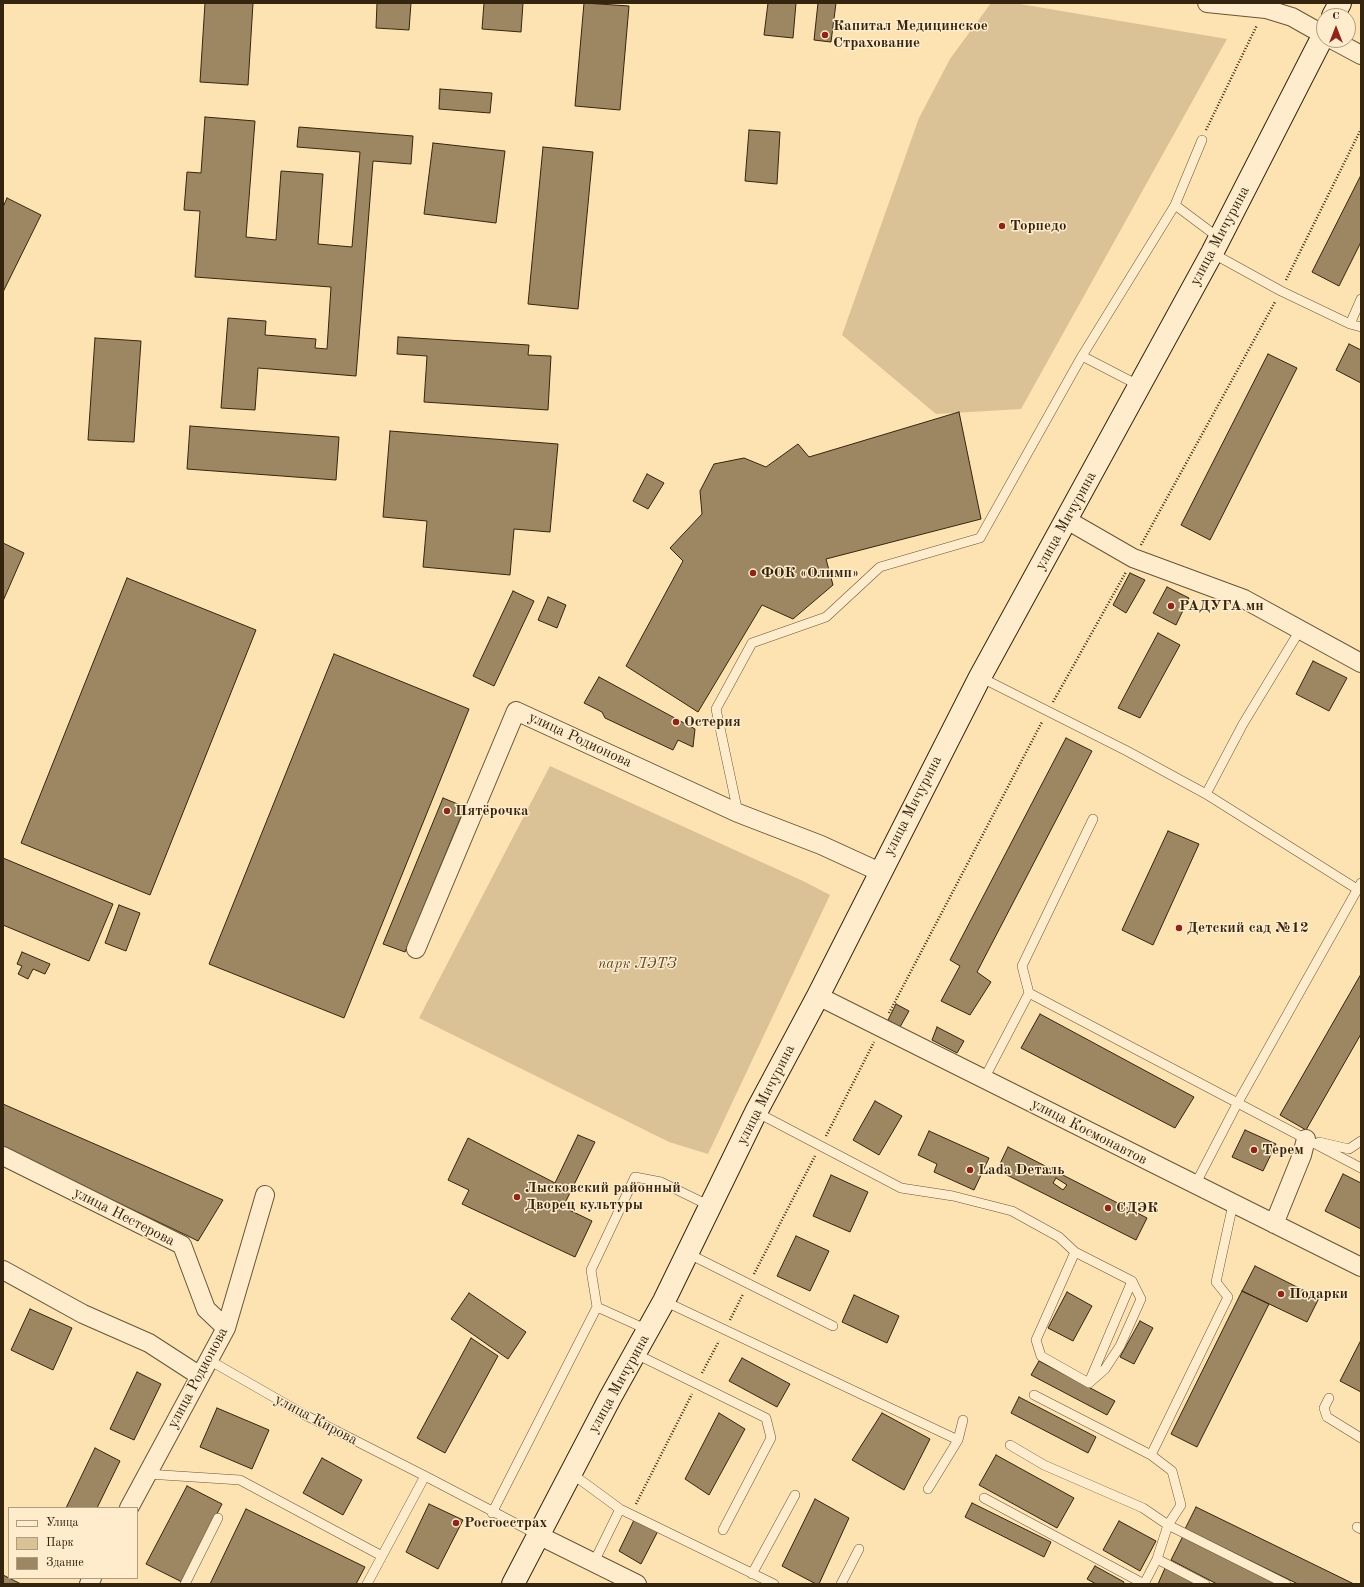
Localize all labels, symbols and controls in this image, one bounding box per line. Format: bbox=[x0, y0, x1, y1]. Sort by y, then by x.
north arrow bbox=[1316, 8, 1356, 48]
text: С bbox=[1332, 11, 1340, 22]
place label: Капитал Медицинское Страхование bbox=[833, 17, 988, 52]
marker: Капитал Медицинское Страхование bbox=[820, 30, 830, 40]
street label: улица Мичурина bbox=[1186, 183, 1254, 289]
place label: Торпедо bbox=[1010, 217, 1067, 235]
marker: Торпедо bbox=[997, 221, 1007, 231]
street label: улица Мичурина bbox=[1031, 468, 1101, 574]
place label: ФОК «Олимп» bbox=[761, 564, 859, 582]
marker: ФОК «Олимп» bbox=[748, 568, 758, 578]
place label: РАДУГА мн bbox=[1179, 597, 1264, 615]
marker: РАДУГА мн bbox=[1166, 601, 1176, 611]
street label: улица Родионова bbox=[525, 708, 635, 772]
place label: Остерия bbox=[684, 713, 741, 731]
marker: Остерия bbox=[671, 717, 681, 727]
street label: улица Мичурина bbox=[880, 753, 946, 859]
place label: Пятёрочка bbox=[455, 802, 529, 820]
marker: Пятёрочка bbox=[442, 806, 452, 816]
place label: Детский сад №12 bbox=[1187, 919, 1309, 937]
marker: Детский сад №12 bbox=[1174, 923, 1184, 933]
park label: парк ЛЭТЗ bbox=[598, 955, 676, 973]
street label: улица Мичурина bbox=[733, 1042, 799, 1148]
street label: улица Космонавтов bbox=[1028, 1095, 1150, 1169]
place label: Терем bbox=[1262, 1141, 1304, 1159]
marker: Терем bbox=[1249, 1145, 1259, 1155]
place label: Lada Dеталь bbox=[978, 1161, 1064, 1179]
marker: Lada Dеталь bbox=[965, 1165, 975, 1175]
place label: Лысковский районный Дворец культуры bbox=[525, 1179, 681, 1214]
street label: улица Нестерова bbox=[70, 1184, 178, 1250]
marker: Лысковский районный Дворец культуры bbox=[512, 1192, 522, 1202]
place label: СДЭК bbox=[1116, 1199, 1158, 1217]
marker: СДЭК bbox=[1103, 1203, 1113, 1213]
place label: Подарки bbox=[1289, 1285, 1348, 1303]
marker: Подарки bbox=[1276, 1289, 1286, 1299]
street label: улица Родионова bbox=[164, 1324, 232, 1432]
street label: улица Мичурина bbox=[584, 1331, 654, 1437]
street label: улица Кирова bbox=[271, 1391, 361, 1449]
legend bbox=[8, 1507, 138, 1579]
place label: Росгосстрах bbox=[464, 1514, 547, 1532]
text: Улица bbox=[46, 1517, 79, 1529]
marker: Росгосстрах bbox=[451, 1518, 461, 1528]
text: Парк bbox=[46, 1537, 74, 1549]
text: Здание bbox=[46, 1557, 84, 1569]

